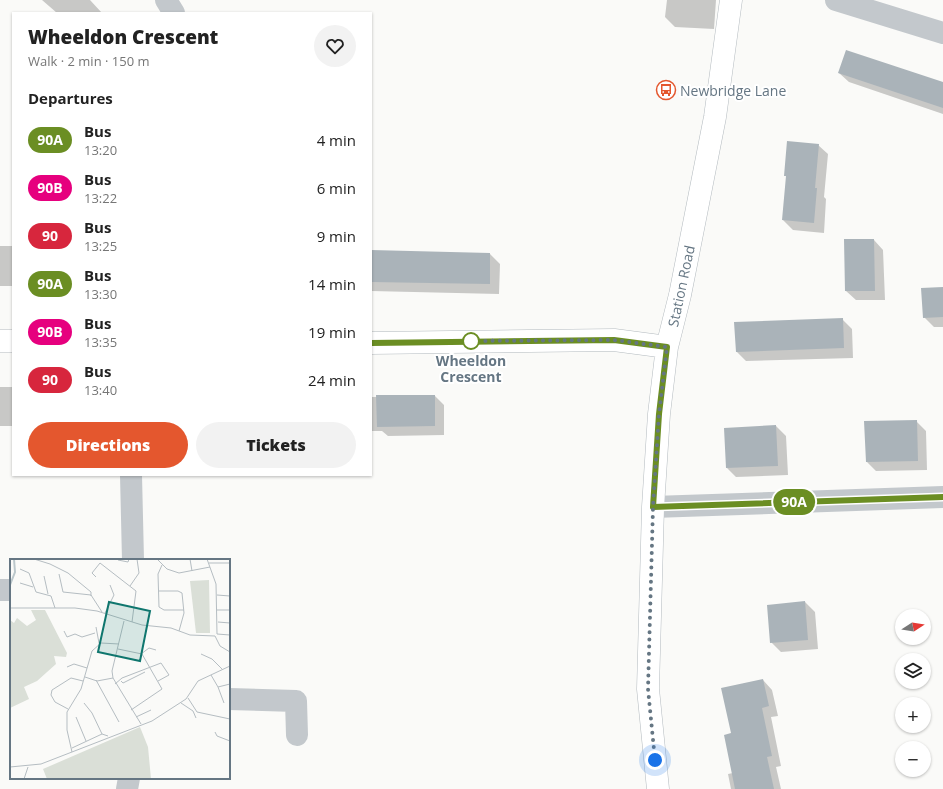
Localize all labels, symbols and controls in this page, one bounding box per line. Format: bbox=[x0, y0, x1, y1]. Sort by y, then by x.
text: Wheeldon Crescent bbox=[28, 24, 218, 50]
button: heart bbox=[314, 25, 356, 67]
text: Walk · 2 min · 150 m bbox=[28, 52, 150, 70]
bus stop icon: Newbridge Lane bbox=[655, 79, 677, 101]
place label: Newbridge Lane bbox=[680, 81, 786, 100]
text: Departures bbox=[28, 88, 113, 108]
text: Bus bbox=[84, 121, 111, 141]
text: 90A bbox=[37, 130, 63, 149]
text: 4 min bbox=[317, 130, 356, 150]
text: 13:20 bbox=[84, 141, 117, 159]
text: Bus bbox=[84, 169, 111, 189]
text: 90B bbox=[37, 178, 63, 197]
text: 6 min bbox=[317, 178, 356, 198]
text: 13:22 bbox=[84, 189, 117, 207]
text: Bus bbox=[84, 217, 111, 237]
text: 90 bbox=[42, 226, 58, 245]
text: 9 min bbox=[317, 226, 356, 246]
text: 13:25 bbox=[84, 237, 117, 255]
street label: Station Road bbox=[663, 243, 699, 329]
text: Bus bbox=[84, 265, 111, 285]
text: 90A bbox=[37, 274, 63, 293]
text: 14 min bbox=[308, 274, 356, 294]
text: 13:30 bbox=[84, 285, 117, 303]
text: Bus bbox=[84, 313, 111, 333]
text: 90B bbox=[37, 322, 63, 341]
text: 19 min bbox=[308, 322, 356, 342]
marker: Wheeldon Crescent bbox=[462, 332, 480, 350]
text: 13:35 bbox=[84, 333, 117, 351]
place label: Wheeldon Crescent bbox=[436, 351, 506, 386]
text: Bus bbox=[84, 361, 111, 381]
text: 90 bbox=[42, 370, 58, 389]
text: 24 min bbox=[308, 370, 356, 390]
text: 13:40 bbox=[84, 381, 117, 399]
button: Directions bbox=[28, 422, 188, 468]
button: Tickets bbox=[196, 422, 356, 468]
line badge: 90A bbox=[771, 489, 817, 515]
text: 90A bbox=[781, 492, 807, 511]
inset map bbox=[10, 559, 230, 779]
north arrow bbox=[895, 609, 931, 645]
map controls bbox=[895, 609, 931, 777]
button: layers bbox=[895, 653, 931, 689]
button: + bbox=[895, 697, 931, 733]
button: − bbox=[895, 741, 931, 777]
your location bbox=[645, 750, 665, 770]

